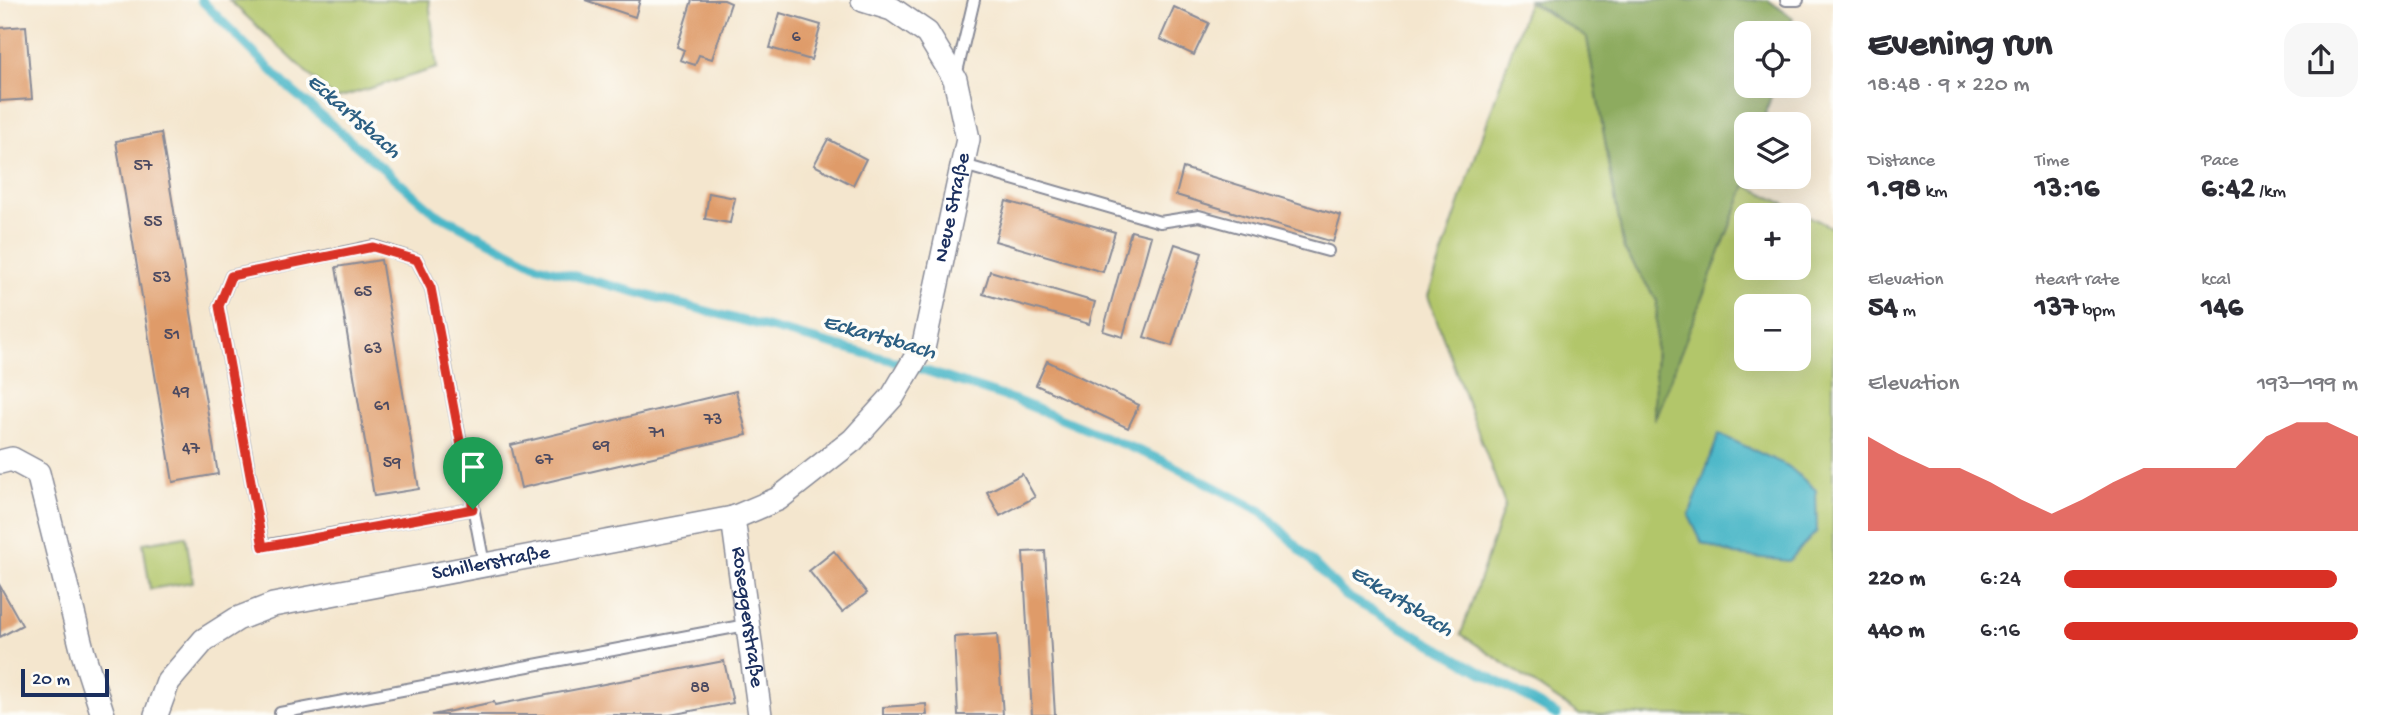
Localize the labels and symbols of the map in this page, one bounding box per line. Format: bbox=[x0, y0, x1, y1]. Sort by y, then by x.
house number: 6 bbox=[791, 27, 801, 48]
water label: Eckartsbach bbox=[300, 69, 406, 166]
street label: Neue Straße bbox=[929, 150, 977, 265]
house number: 57 bbox=[134, 156, 153, 177]
house number: 55 bbox=[144, 212, 162, 233]
house number: 53 bbox=[153, 268, 171, 289]
house number: 65 bbox=[354, 282, 372, 303]
water label: Eckartsbach bbox=[819, 309, 939, 367]
house number: 51 bbox=[164, 325, 180, 346]
house number: 63 bbox=[364, 339, 382, 360]
house number: 49 bbox=[172, 382, 190, 403]
house number: 61 bbox=[374, 396, 390, 417]
house number: 73 bbox=[703, 410, 722, 431]
house number: 71 bbox=[648, 423, 665, 444]
house number: 69 bbox=[592, 436, 610, 457]
pin bbox=[443, 437, 503, 509]
house number: 47 bbox=[182, 439, 201, 460]
house number: 67 bbox=[535, 450, 554, 471]
house number: 59 bbox=[383, 453, 401, 474]
street label: Schillerstraße bbox=[430, 540, 553, 587]
street label: Roseggerstraße bbox=[725, 545, 769, 690]
water label: Eckartsbach bbox=[1345, 560, 1458, 645]
scale bar bbox=[21, 666, 108, 698]
house number: 88 bbox=[690, 678, 710, 699]

